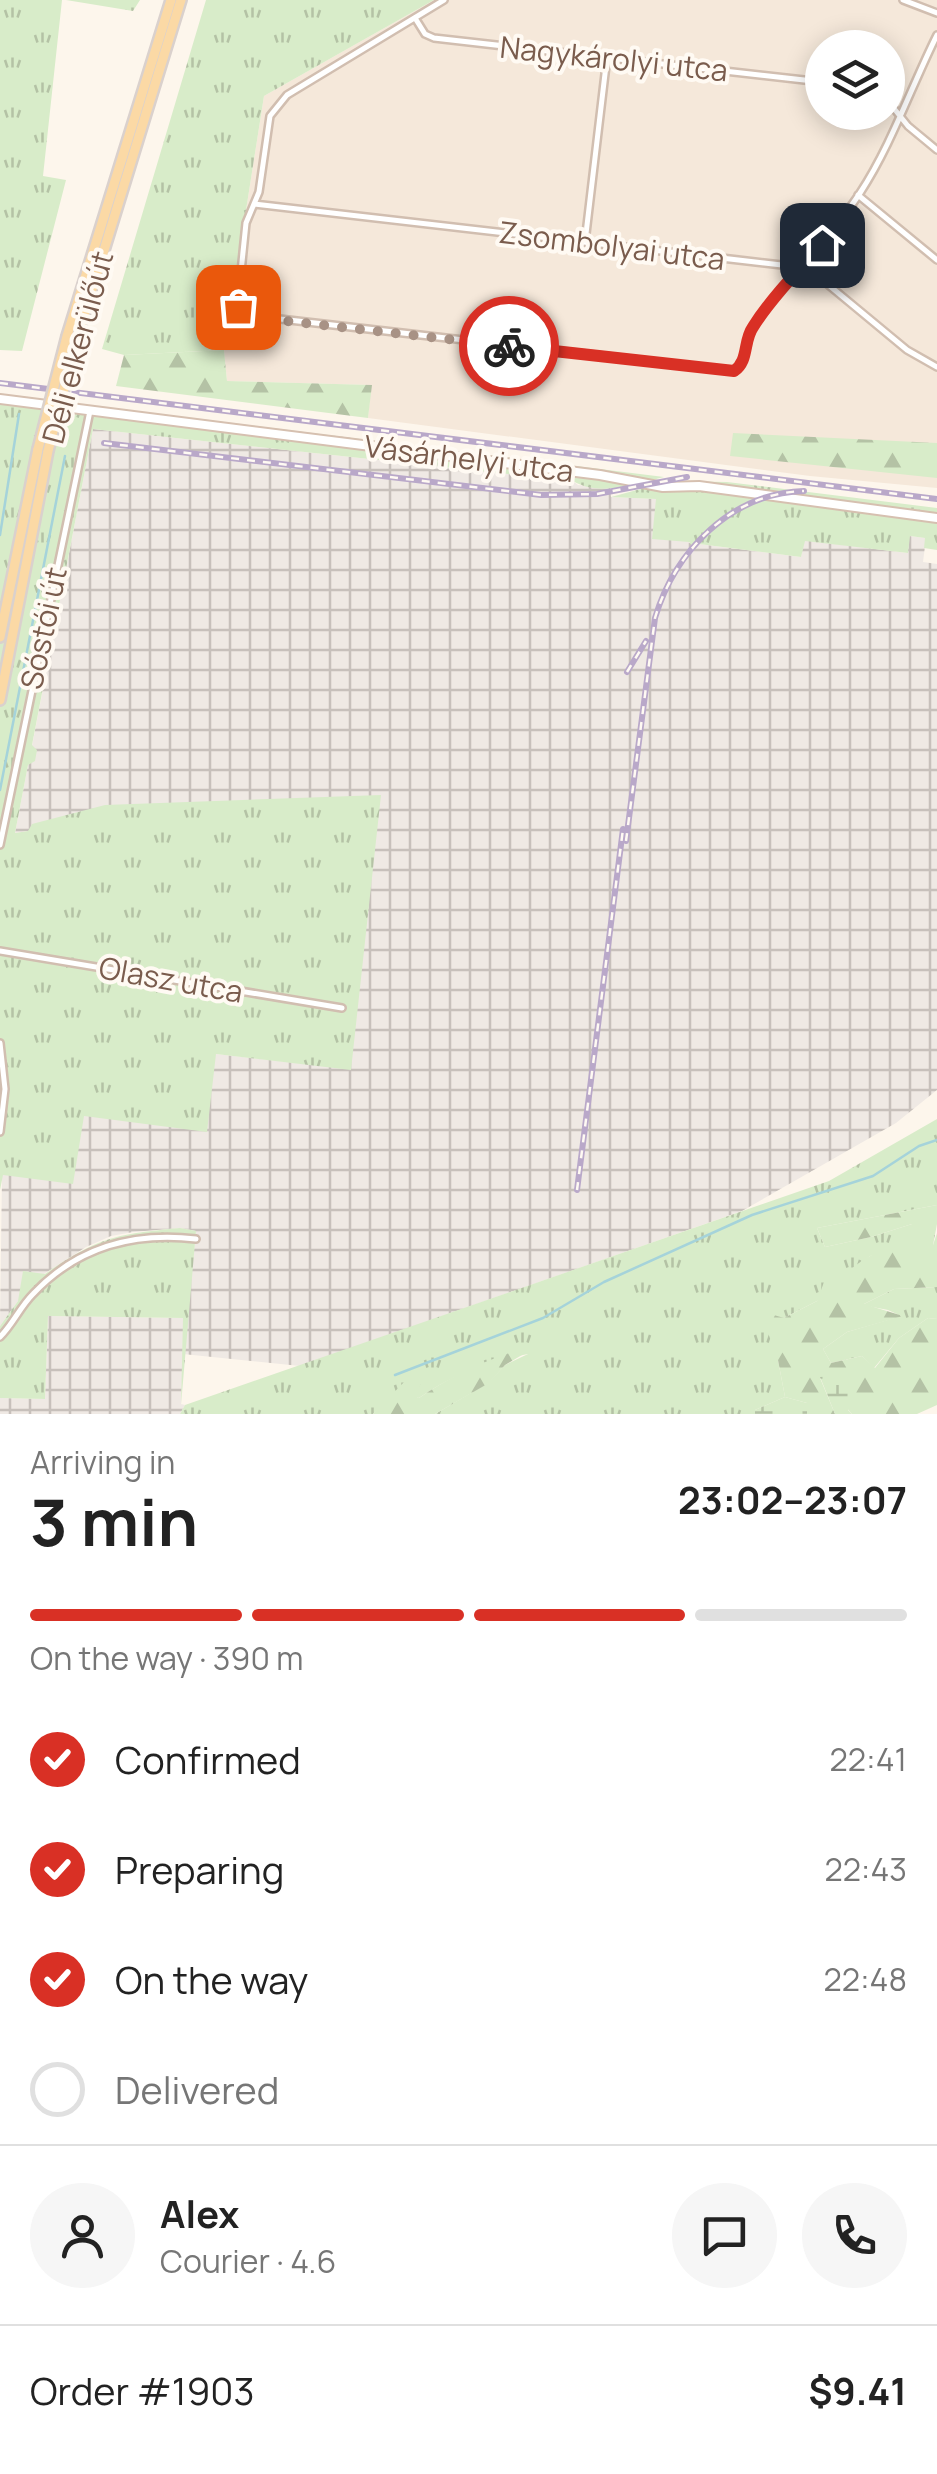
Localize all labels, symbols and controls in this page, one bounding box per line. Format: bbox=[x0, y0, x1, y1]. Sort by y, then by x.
street label: Nagykárolyi utca bbox=[498, 26, 730, 90]
map controls bbox=[805, 30, 905, 130]
button: layers bbox=[805, 30, 905, 130]
pin bbox=[780, 203, 865, 288]
street label: Zsombolyai utca bbox=[497, 211, 727, 279]
icon: home bbox=[795, 218, 850, 273]
street label: Déli elkerülőút bbox=[32, 246, 122, 448]
pin bbox=[196, 265, 281, 350]
icon: bag bbox=[211, 280, 266, 335]
courier bbox=[459, 296, 559, 396]
icon: bike bbox=[482, 319, 537, 374]
street label: Vásárhelyi utca bbox=[362, 425, 576, 491]
street label: Sóstói út bbox=[10, 563, 76, 693]
street label: Olasz utca bbox=[96, 946, 246, 1012]
text: Arriving in bbox=[30, 1440, 175, 1484]
text: 23:02–23:07 bbox=[678, 1473, 907, 1525]
text: 3 min bbox=[30, 1477, 198, 1566]
text: On the way · 390 m bbox=[30, 1636, 303, 1680]
icon: check bbox=[30, 1732, 85, 1787]
text: Confirmed bbox=[115, 1733, 301, 1785]
text: 22:41 bbox=[830, 1737, 907, 1781]
icon: check bbox=[30, 1842, 85, 1897]
text: Preparing bbox=[115, 1843, 284, 1895]
text: 22:43 bbox=[824, 1847, 907, 1891]
icon: check bbox=[30, 1952, 85, 2007]
text: On the way bbox=[115, 1953, 308, 2005]
text: 22:48 bbox=[824, 1957, 907, 2001]
text: Delivered bbox=[115, 2063, 279, 2115]
button: person bbox=[30, 2183, 135, 2288]
button: chat bbox=[672, 2183, 777, 2288]
button: phone bbox=[802, 2183, 907, 2288]
text: Alex bbox=[160, 2187, 239, 2239]
text: Courier · 4.6 bbox=[160, 2239, 336, 2283]
text: Order #1903 bbox=[30, 2364, 254, 2416]
text: $9.41 bbox=[808, 2364, 907, 2416]

